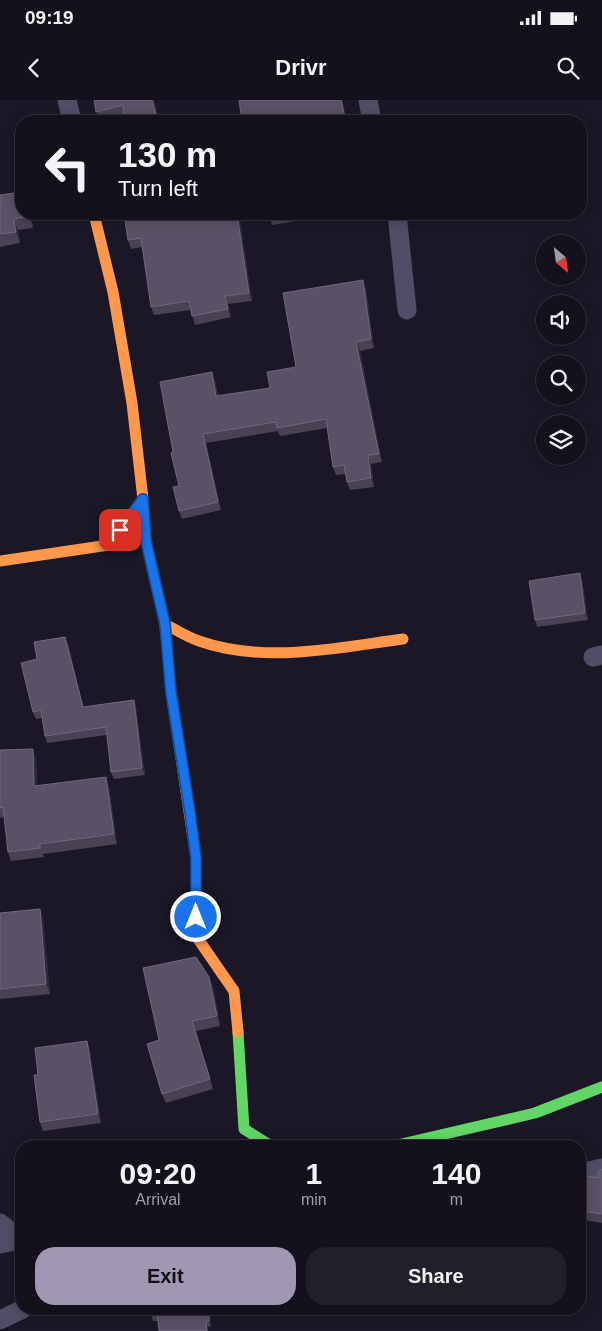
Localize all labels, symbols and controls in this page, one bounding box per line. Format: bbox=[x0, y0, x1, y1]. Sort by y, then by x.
text: 09:19 bbox=[25, 7, 74, 28]
icon: back bbox=[20, 54, 48, 82]
icon: search bbox=[554, 54, 582, 82]
text: Drivr bbox=[275, 55, 327, 80]
icon: left bbox=[35, 135, 100, 200]
text: 130 m bbox=[118, 135, 217, 174]
text: Turn left bbox=[118, 176, 198, 201]
north arrow bbox=[536, 235, 586, 285]
map controls bbox=[536, 235, 586, 465]
button: sound bbox=[536, 295, 586, 345]
button: search bbox=[536, 355, 586, 405]
button: layers bbox=[536, 415, 586, 465]
pin bbox=[99, 509, 141, 551]
icon: arrive bbox=[106, 516, 134, 544]
position arrow bbox=[169, 890, 221, 942]
text: 09:20 bbox=[120, 1157, 196, 1190]
text: 1 bbox=[305, 1157, 322, 1190]
text: 140 bbox=[431, 1157, 481, 1190]
text: Arrival bbox=[135, 1191, 181, 1208]
text: min bbox=[301, 1191, 327, 1208]
text: m bbox=[450, 1191, 463, 1208]
button: Exit bbox=[35, 1247, 296, 1305]
button: Share bbox=[306, 1247, 566, 1305]

